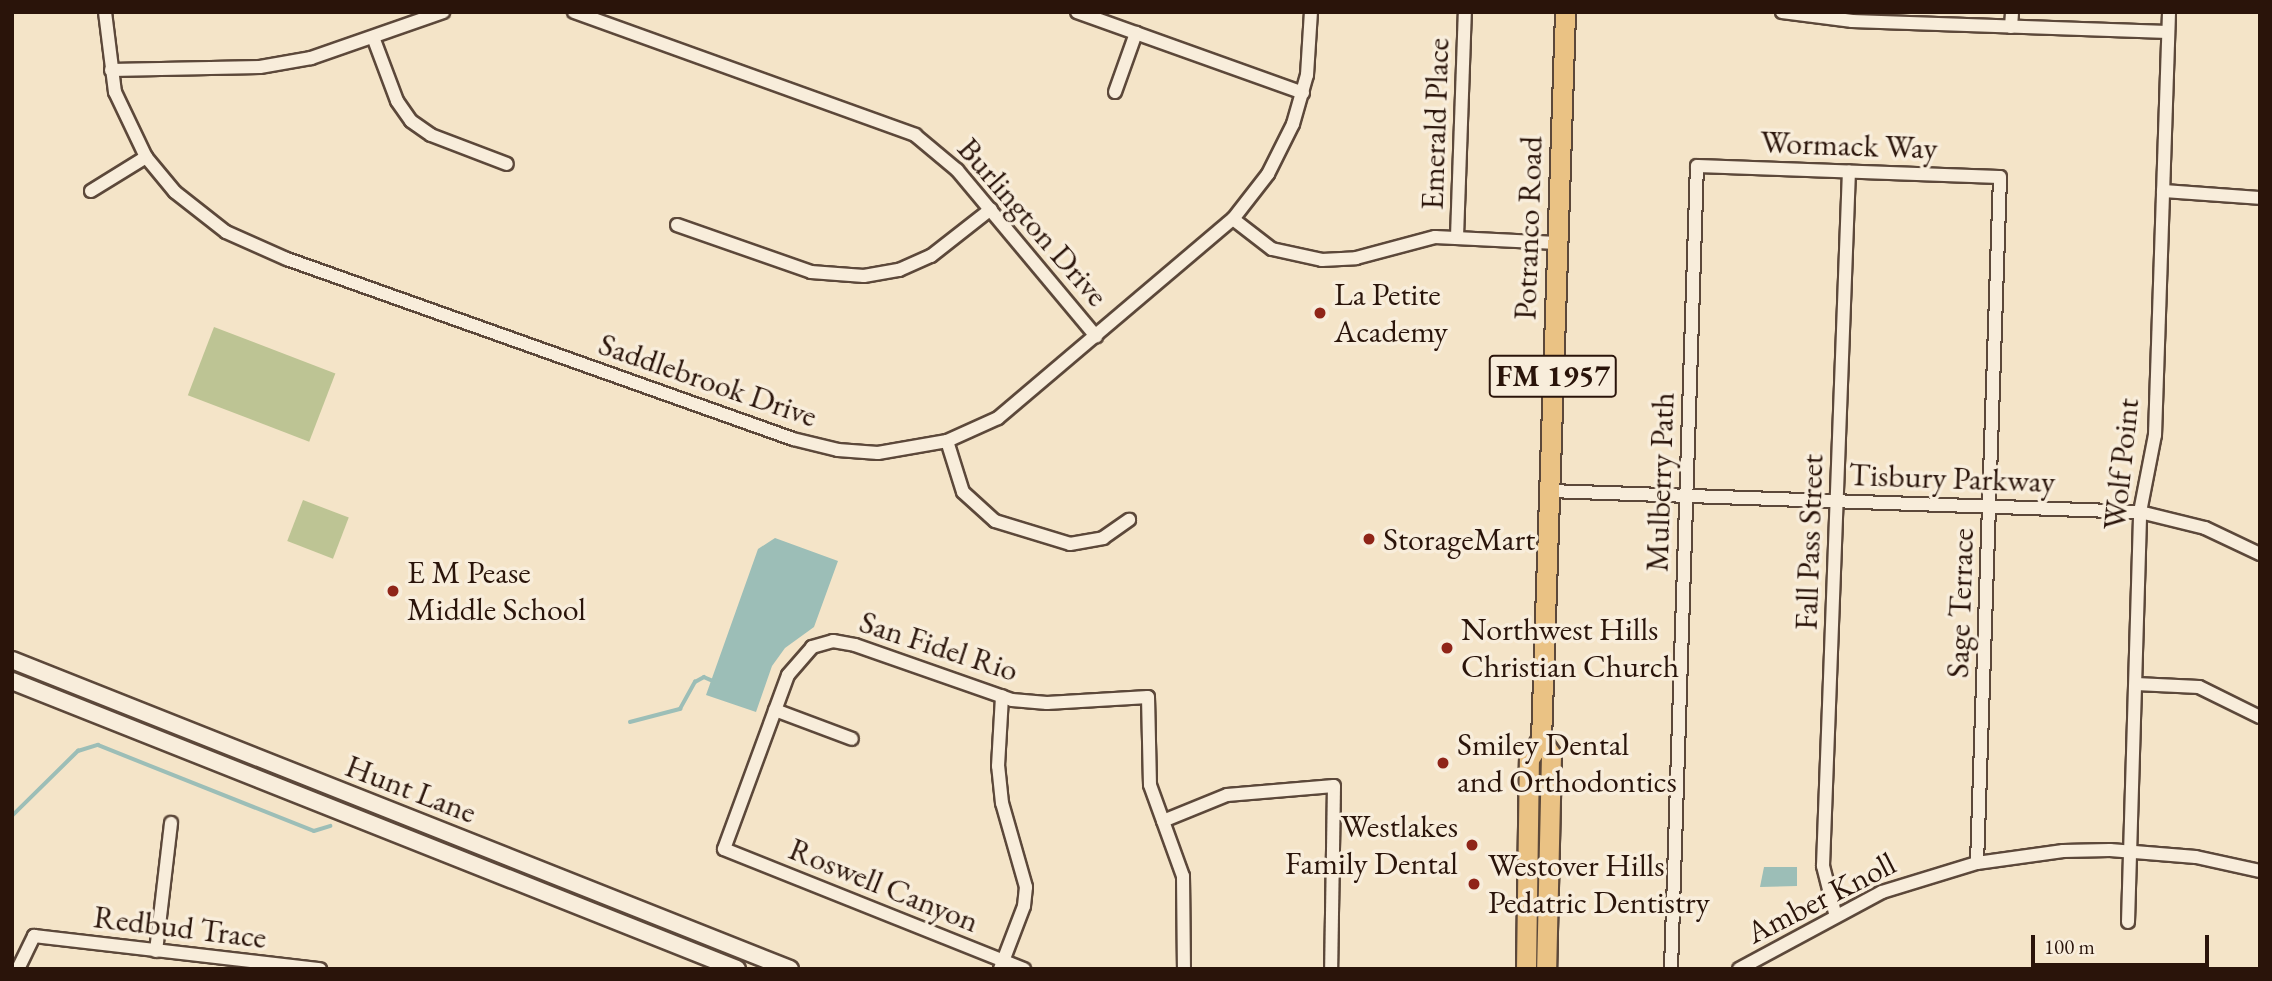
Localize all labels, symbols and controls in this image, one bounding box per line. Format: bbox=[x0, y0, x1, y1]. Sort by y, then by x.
street label: Emerald Place bbox=[1413, 37, 1457, 211]
street label: Wormack Way bbox=[1760, 123, 1938, 167]
street label: Burlington Drive bbox=[950, 130, 1116, 314]
street label: Potranco Road bbox=[1506, 135, 1550, 321]
place label: La Petite Academy bbox=[1334, 276, 1448, 351]
marker: La Petite Academy bbox=[1312, 305, 1328, 321]
street label: Saddlebrook Drive bbox=[594, 325, 822, 435]
road number: FM 1957 bbox=[1488, 350, 1618, 402]
street label: Mulberry Path bbox=[1638, 392, 1682, 572]
street label: Wolf Point bbox=[2095, 396, 2147, 532]
street label: Fall Pass Street bbox=[1787, 453, 1831, 631]
street label: Tisbury Parkway bbox=[1848, 455, 2056, 501]
place label: StorageMart bbox=[1383, 520, 1535, 558]
street label: Sage Terrace bbox=[1938, 527, 1982, 679]
marker: StorageMart bbox=[1361, 531, 1377, 547]
place label: E M Pease Middle School bbox=[407, 554, 586, 629]
marker: E M Pease Middle School bbox=[385, 583, 401, 599]
street label: San Fidel Rio bbox=[855, 602, 1023, 690]
place label: Northwest Hills Christian Church bbox=[1461, 611, 1679, 686]
marker: Northwest Hills Christian Church bbox=[1439, 640, 1455, 656]
place label: Smiley Dental and Orthodontics bbox=[1457, 726, 1677, 801]
street label: Hunt Lane bbox=[340, 747, 482, 831]
marker: Smiley Dental and Orthodontics bbox=[1435, 755, 1451, 771]
place label: Westlakes Family Dental bbox=[1285, 808, 1458, 883]
street label: Roswell Canyon bbox=[783, 829, 985, 941]
marker: Westlakes Family Dental bbox=[1464, 837, 1480, 853]
street label: Amber Knoll bbox=[1740, 844, 1902, 952]
place label: Westover Hills Pedatric Dentistry bbox=[1488, 847, 1710, 922]
marker: Westover Hills Pedatric Dentistry bbox=[1466, 876, 1482, 892]
street label: Redbud Trace bbox=[91, 897, 269, 957]
scale bar bbox=[2034, 922, 2212, 966]
text: 100 m bbox=[2044, 933, 2095, 960]

